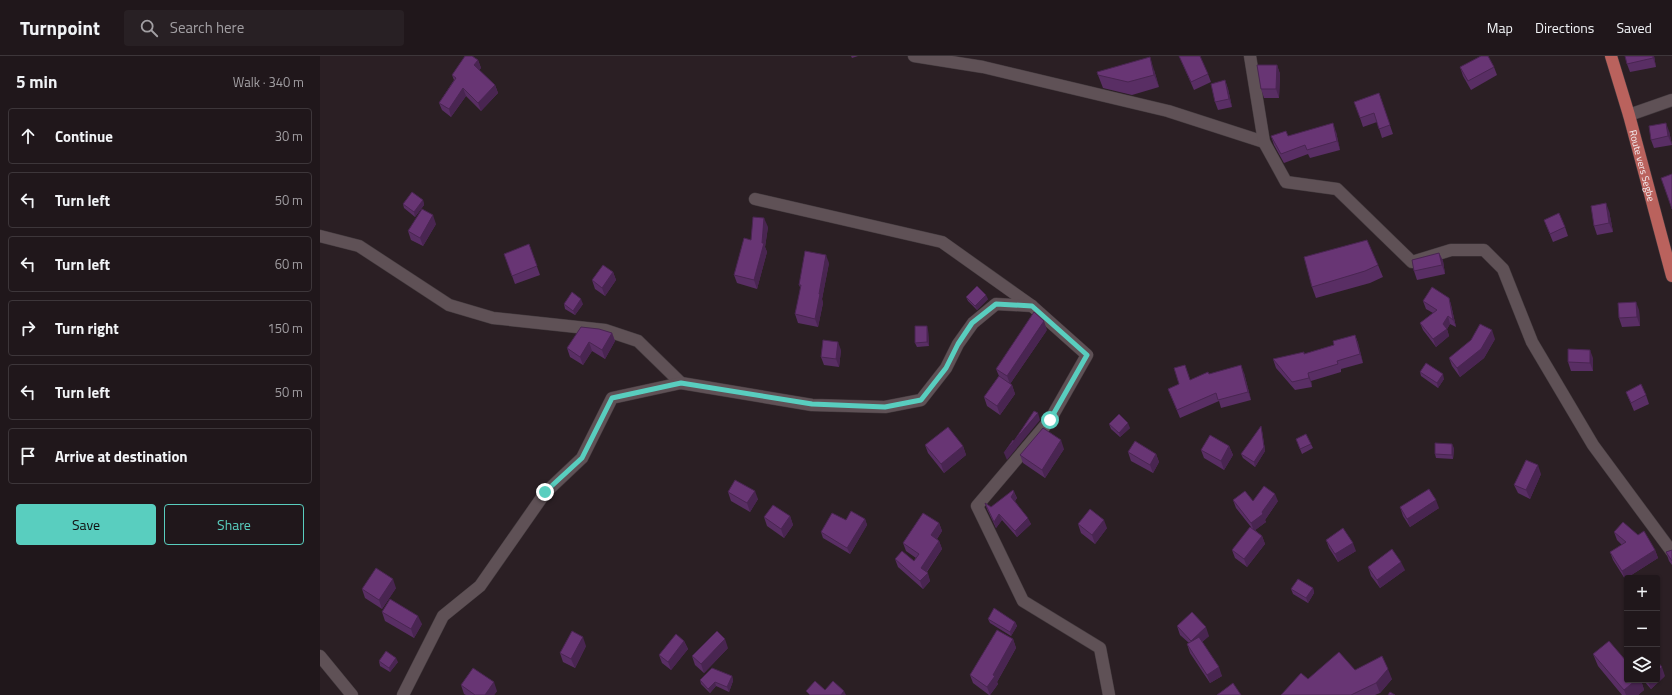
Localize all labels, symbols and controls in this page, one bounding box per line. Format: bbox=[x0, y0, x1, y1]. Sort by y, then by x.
search box bbox=[124, 10, 404, 46]
text: Turnpoint bbox=[20, 13, 100, 42]
text: Search here bbox=[170, 16, 244, 39]
icon: search bbox=[138, 17, 160, 39]
text: Map bbox=[1487, 17, 1513, 38]
text: Directions bbox=[1535, 17, 1594, 38]
text: Saved bbox=[1616, 17, 1652, 38]
text: 5 min bbox=[16, 69, 57, 95]
text: Walk · 340 m bbox=[233, 72, 304, 92]
icon: ahead bbox=[17, 125, 39, 147]
text: Continue bbox=[55, 125, 113, 148]
text: 30 m bbox=[275, 126, 303, 146]
street label: Route vers Segbe bbox=[1626, 128, 1659, 203]
icon: left bbox=[17, 189, 39, 211]
text: Turn left bbox=[55, 189, 110, 212]
text: 50 m bbox=[275, 190, 303, 210]
icon: left bbox=[17, 253, 39, 275]
text: Turn left bbox=[55, 253, 110, 276]
text: 60 m bbox=[275, 254, 303, 274]
icon: right bbox=[17, 317, 39, 339]
text: Turn right bbox=[55, 317, 119, 340]
text: 150 m bbox=[267, 318, 303, 338]
icon: left bbox=[17, 381, 39, 403]
text: Turn left bbox=[55, 381, 110, 404]
text: 50 m bbox=[275, 382, 303, 402]
route start bbox=[1041, 411, 1059, 429]
icon: arrive bbox=[17, 445, 39, 467]
text: Arrive at destination bbox=[55, 445, 188, 468]
route end bbox=[536, 483, 554, 501]
button: Save bbox=[16, 504, 156, 545]
button: Share bbox=[164, 504, 304, 545]
map controls bbox=[1624, 575, 1660, 683]
button: + bbox=[1624, 575, 1660, 611]
button: − bbox=[1624, 611, 1660, 647]
button: layers bbox=[1624, 647, 1660, 683]

